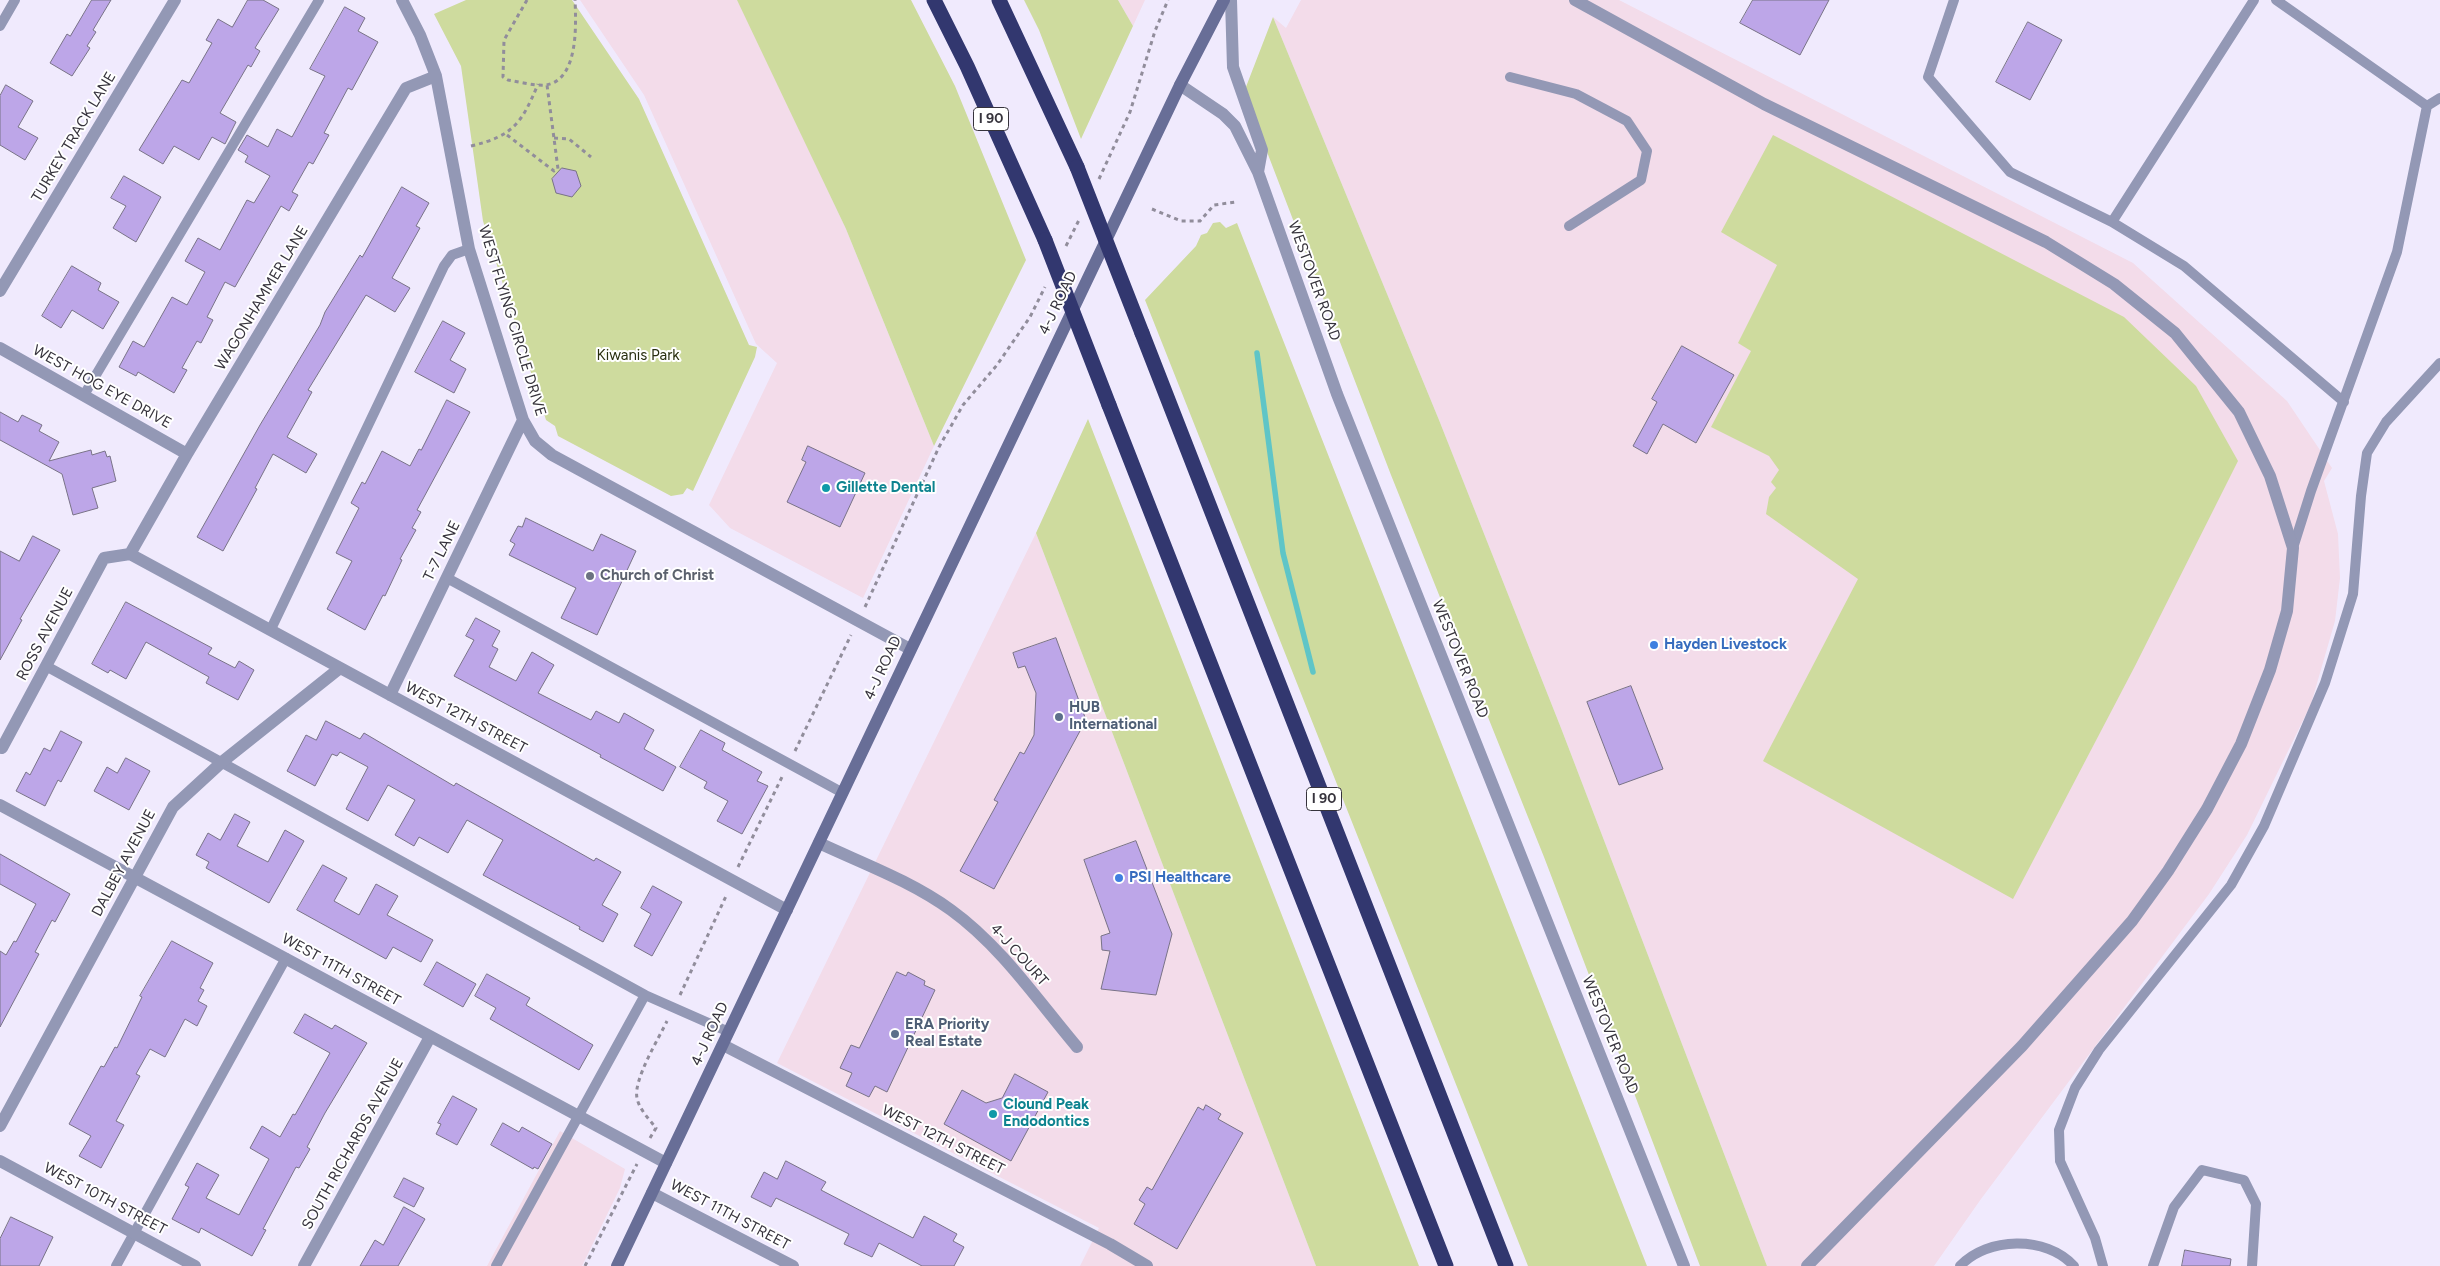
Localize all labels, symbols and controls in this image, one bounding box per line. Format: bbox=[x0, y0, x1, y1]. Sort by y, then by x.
street label: TURKEY TRACK LANE bbox=[28, 69, 120, 205]
road number: I 90 bbox=[974, 108, 1008, 130]
street label: WESTOVER ROAD bbox=[1284, 219, 1344, 343]
street label: WAGONHAMMER LANE bbox=[212, 222, 312, 374]
street label: WEST FLYING CIRCLE DRIVE bbox=[474, 223, 550, 419]
street label: 4-J ROAD bbox=[1035, 268, 1081, 338]
street label: WEST HOG EYE DRIVE bbox=[29, 341, 175, 433]
park label: Kiwanis Park bbox=[597, 347, 679, 365]
place label: Gillette Dental bbox=[836, 479, 935, 497]
marker: Gillette Dental bbox=[820, 482, 832, 494]
street label: T-7 LANE bbox=[420, 518, 464, 584]
place label: Church of Christ bbox=[600, 567, 714, 585]
marker: Church of Christ bbox=[584, 570, 596, 582]
street label: ROSS AVENUE bbox=[13, 584, 77, 684]
street label: WESTOVER ROAD bbox=[1428, 597, 1492, 721]
street label: 4-J ROAD bbox=[860, 633, 906, 703]
place label: Hayden Livestock bbox=[1664, 636, 1787, 654]
marker: Hayden Livestock bbox=[1648, 639, 1660, 651]
street label: WEST 12TH STREET bbox=[402, 678, 530, 758]
place label: HUB International bbox=[1069, 699, 1157, 734]
marker: HUB International bbox=[1053, 711, 1065, 723]
road number: I 90 bbox=[1306, 788, 1342, 811]
street label: DALBEY AVENUE bbox=[88, 806, 160, 920]
place label: PSI Healthcare bbox=[1129, 869, 1231, 887]
marker: PSI Healthcare bbox=[1113, 872, 1125, 884]
street label: 4-J COURT bbox=[986, 920, 1052, 990]
street label: WEST 11TH STREET bbox=[278, 930, 404, 1010]
street label: WESTOVER ROAD bbox=[1578, 973, 1642, 1097]
street label: 4-J ROAD bbox=[687, 999, 733, 1069]
place label: ERA Priority Real Estate bbox=[905, 1016, 990, 1051]
marker: ERA Priority Real Estate bbox=[889, 1028, 901, 1040]
street label: SOUTH RICHARDS AVENUE bbox=[298, 1055, 408, 1233]
place label: Clound Peak Endodontics bbox=[1003, 1096, 1089, 1131]
street label: WEST 12TH STREET bbox=[879, 1101, 1007, 1179]
marker: Clound Peak Endodontics bbox=[987, 1108, 999, 1120]
street label: WEST 10TH STREET bbox=[41, 1159, 169, 1239]
street label: WEST 11TH STREET bbox=[667, 1176, 793, 1254]

